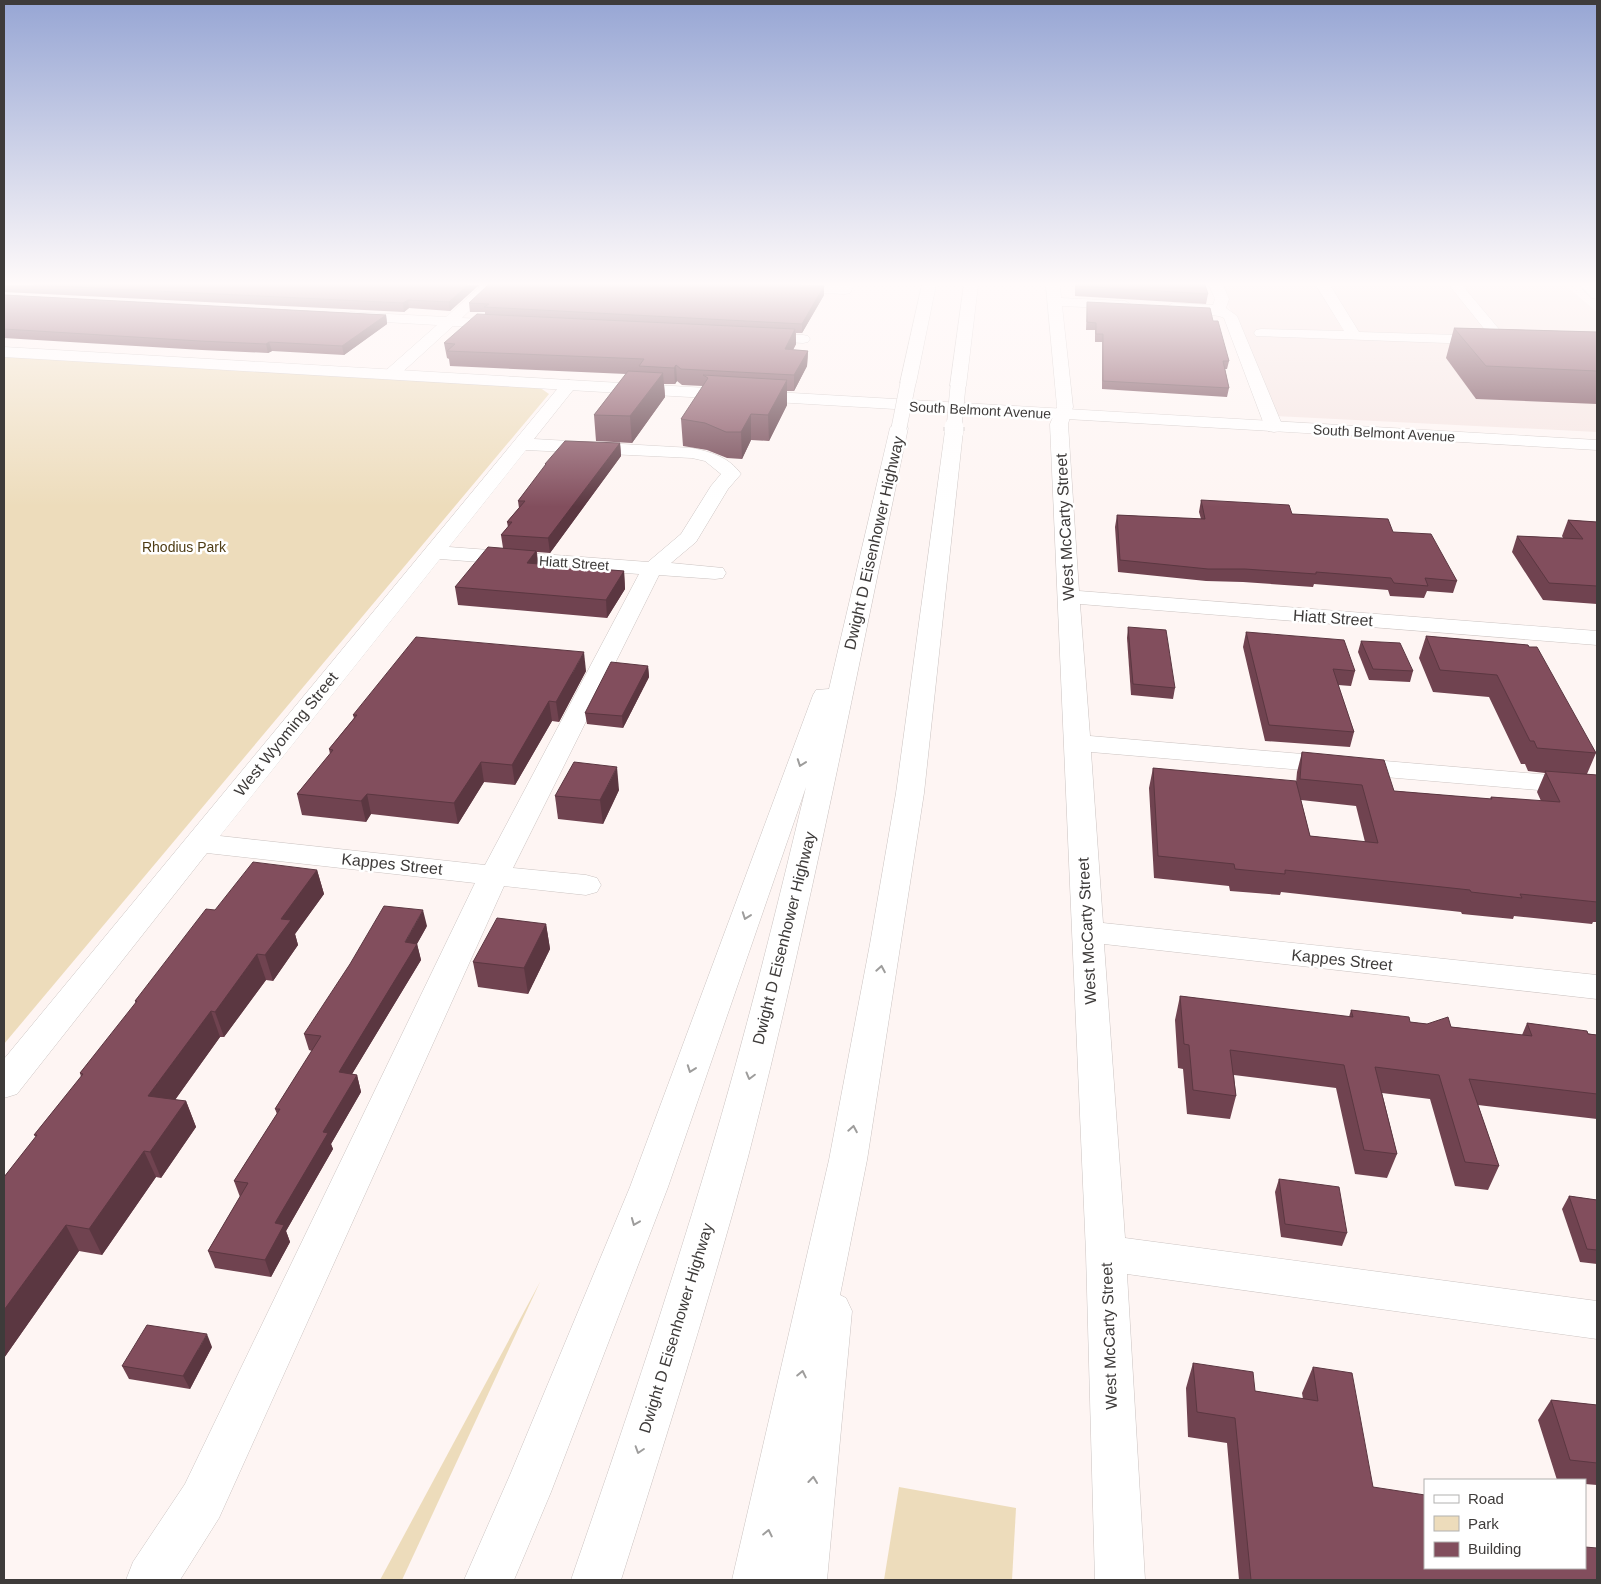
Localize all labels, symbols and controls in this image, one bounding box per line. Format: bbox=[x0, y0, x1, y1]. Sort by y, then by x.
street label: South Belmont Avenue bbox=[909, 398, 1052, 422]
street label: South Belmont Avenue bbox=[1313, 421, 1456, 445]
street label: Dwight D Eisenhower Highway bbox=[841, 435, 907, 651]
street label: West McCarty Street bbox=[1053, 452, 1077, 601]
park label: Rhodius Park bbox=[142, 539, 227, 555]
street label: Hiatt Street bbox=[539, 553, 610, 573]
street label: Hiatt Street bbox=[1292, 607, 1374, 629]
street label: West Wyoming Street bbox=[231, 668, 341, 799]
one-way arrow bbox=[797, 758, 807, 767]
street label: Dwight D Eisenhower Highway bbox=[749, 830, 819, 1046]
street label: Kappes Street bbox=[341, 850, 444, 878]
street label: West McCarty Street bbox=[1075, 856, 1099, 1005]
one-way arrow bbox=[742, 911, 752, 920]
street label: Kappes Street bbox=[1291, 946, 1394, 974]
one-way arrow bbox=[876, 965, 886, 973]
one-way arrow bbox=[687, 1064, 697, 1073]
one-way arrow bbox=[745, 1071, 755, 1079]
one-way arrow bbox=[848, 1125, 858, 1134]
one-way arrow bbox=[631, 1217, 642, 1226]
street label: Dwight D Eisenhower Highway bbox=[636, 1221, 716, 1435]
street label: West McCarty Street bbox=[1098, 1262, 1120, 1410]
one-way arrow bbox=[796, 1369, 807, 1378]
one-way arrow bbox=[635, 1445, 645, 1453]
one-way arrow bbox=[807, 1475, 818, 1483]
legend bbox=[1424, 1479, 1586, 1569]
text: Road bbox=[1468, 1490, 1504, 1507]
text: Park bbox=[1468, 1515, 1499, 1532]
one-way arrow bbox=[763, 1528, 773, 1537]
text: Building bbox=[1468, 1540, 1521, 1557]

